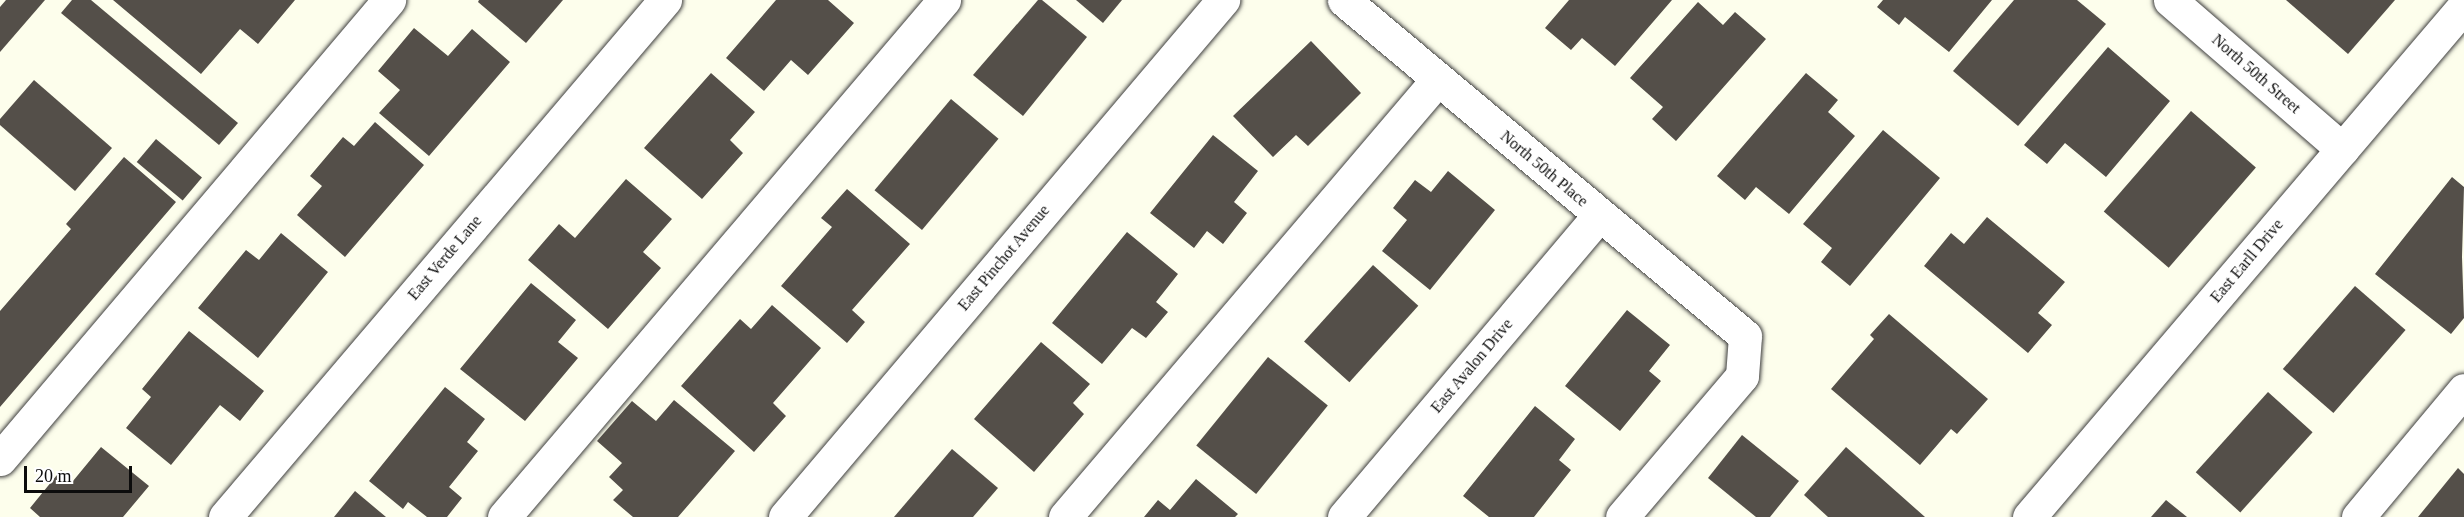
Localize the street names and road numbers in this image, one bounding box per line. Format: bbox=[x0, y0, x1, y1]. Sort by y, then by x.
street label: North 50th Street bbox=[2208, 30, 2304, 118]
street label: North 50th Place bbox=[1496, 127, 1592, 211]
street label: East Pinchot Avenue bbox=[954, 201, 1054, 315]
street label: East Verde Lane bbox=[404, 212, 486, 304]
street label: East Earll Drive bbox=[2207, 215, 2287, 307]
street label: East Avalon Drive bbox=[1427, 315, 1517, 417]

